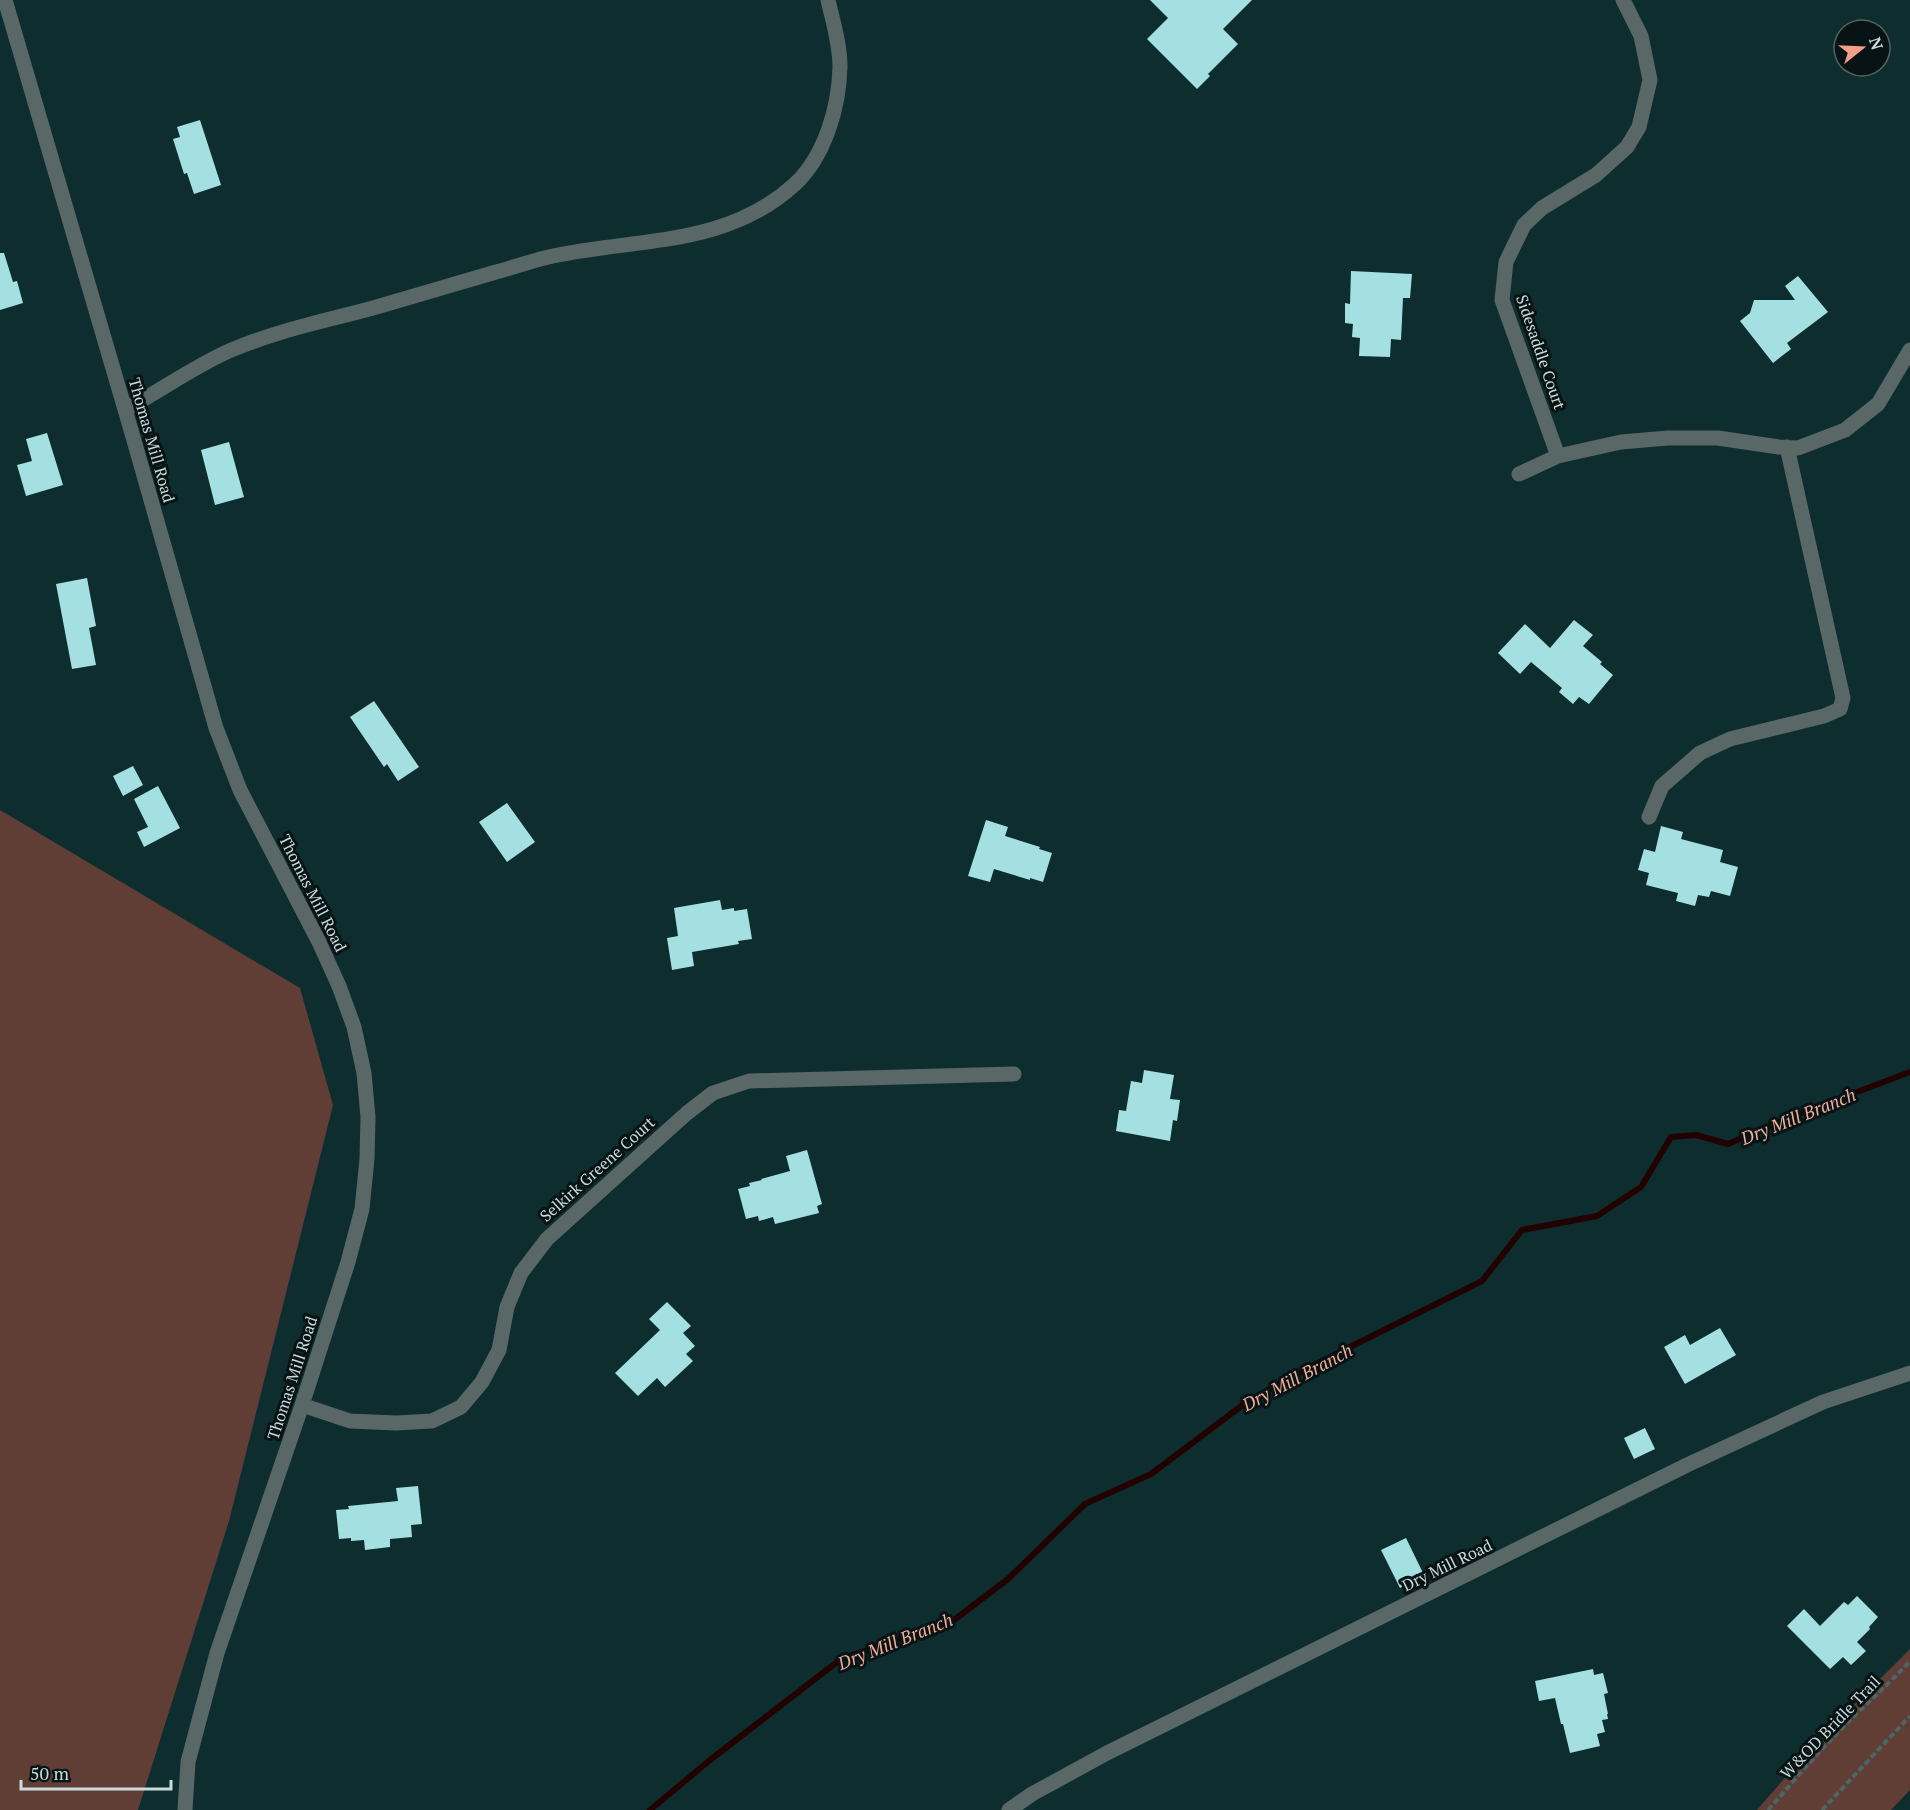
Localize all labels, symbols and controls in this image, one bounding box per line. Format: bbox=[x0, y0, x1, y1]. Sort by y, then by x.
north arrow bbox=[1832, 18, 1892, 78]
text: N bbox=[1864, 34, 1889, 53]
street label: Sidesaddle Court bbox=[1511, 292, 1571, 412]
street label: Thomas Mill Road bbox=[124, 375, 180, 505]
street label: Thomas Mill Road bbox=[274, 831, 352, 955]
water label: Dry Mill Branch bbox=[1736, 1082, 1859, 1150]
street label: Selkirk Greene Court bbox=[535, 1111, 659, 1227]
street label: Thomas Mill Road bbox=[262, 1313, 322, 1443]
water label: Dry Mill Branch bbox=[1237, 1338, 1357, 1417]
street label: Dry Mill Road bbox=[1398, 1534, 1496, 1596]
water label: Dry Mill Branch bbox=[833, 1607, 956, 1675]
street label: W&OD Bridle Trail bbox=[1775, 1670, 1885, 1783]
scale bar bbox=[21, 1753, 171, 1791]
text: 50 m bbox=[30, 1761, 70, 1785]

